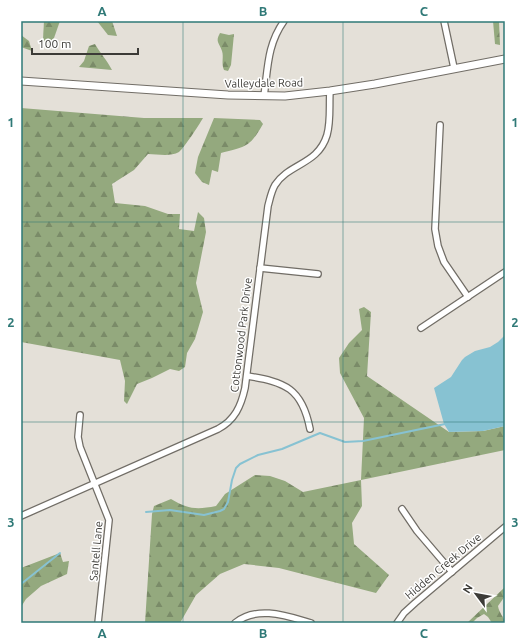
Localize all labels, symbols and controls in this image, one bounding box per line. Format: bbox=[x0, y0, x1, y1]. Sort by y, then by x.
text: A bbox=[97, 4, 107, 18]
text: B bbox=[259, 4, 268, 18]
text: C bbox=[420, 4, 429, 18]
scale bar bbox=[32, 30, 138, 56]
text: 100 m bbox=[38, 37, 71, 50]
street label: Valleydale Road bbox=[225, 76, 303, 90]
text: 1 bbox=[7, 115, 15, 129]
text: 1 bbox=[511, 115, 519, 129]
street label: Cottonwood Park Drive bbox=[228, 277, 254, 393]
text: 2 bbox=[7, 315, 15, 329]
text: 2 bbox=[511, 315, 519, 329]
text: 3 bbox=[7, 515, 15, 529]
text: 3 bbox=[511, 515, 519, 529]
street label: Santell Lane bbox=[87, 521, 105, 581]
street label: Hidden Creek Drive bbox=[403, 531, 483, 601]
north arrow bbox=[456, 574, 496, 614]
text: N bbox=[460, 582, 475, 595]
text: A bbox=[97, 626, 107, 640]
text: B bbox=[259, 626, 268, 640]
text: C bbox=[420, 626, 429, 640]

